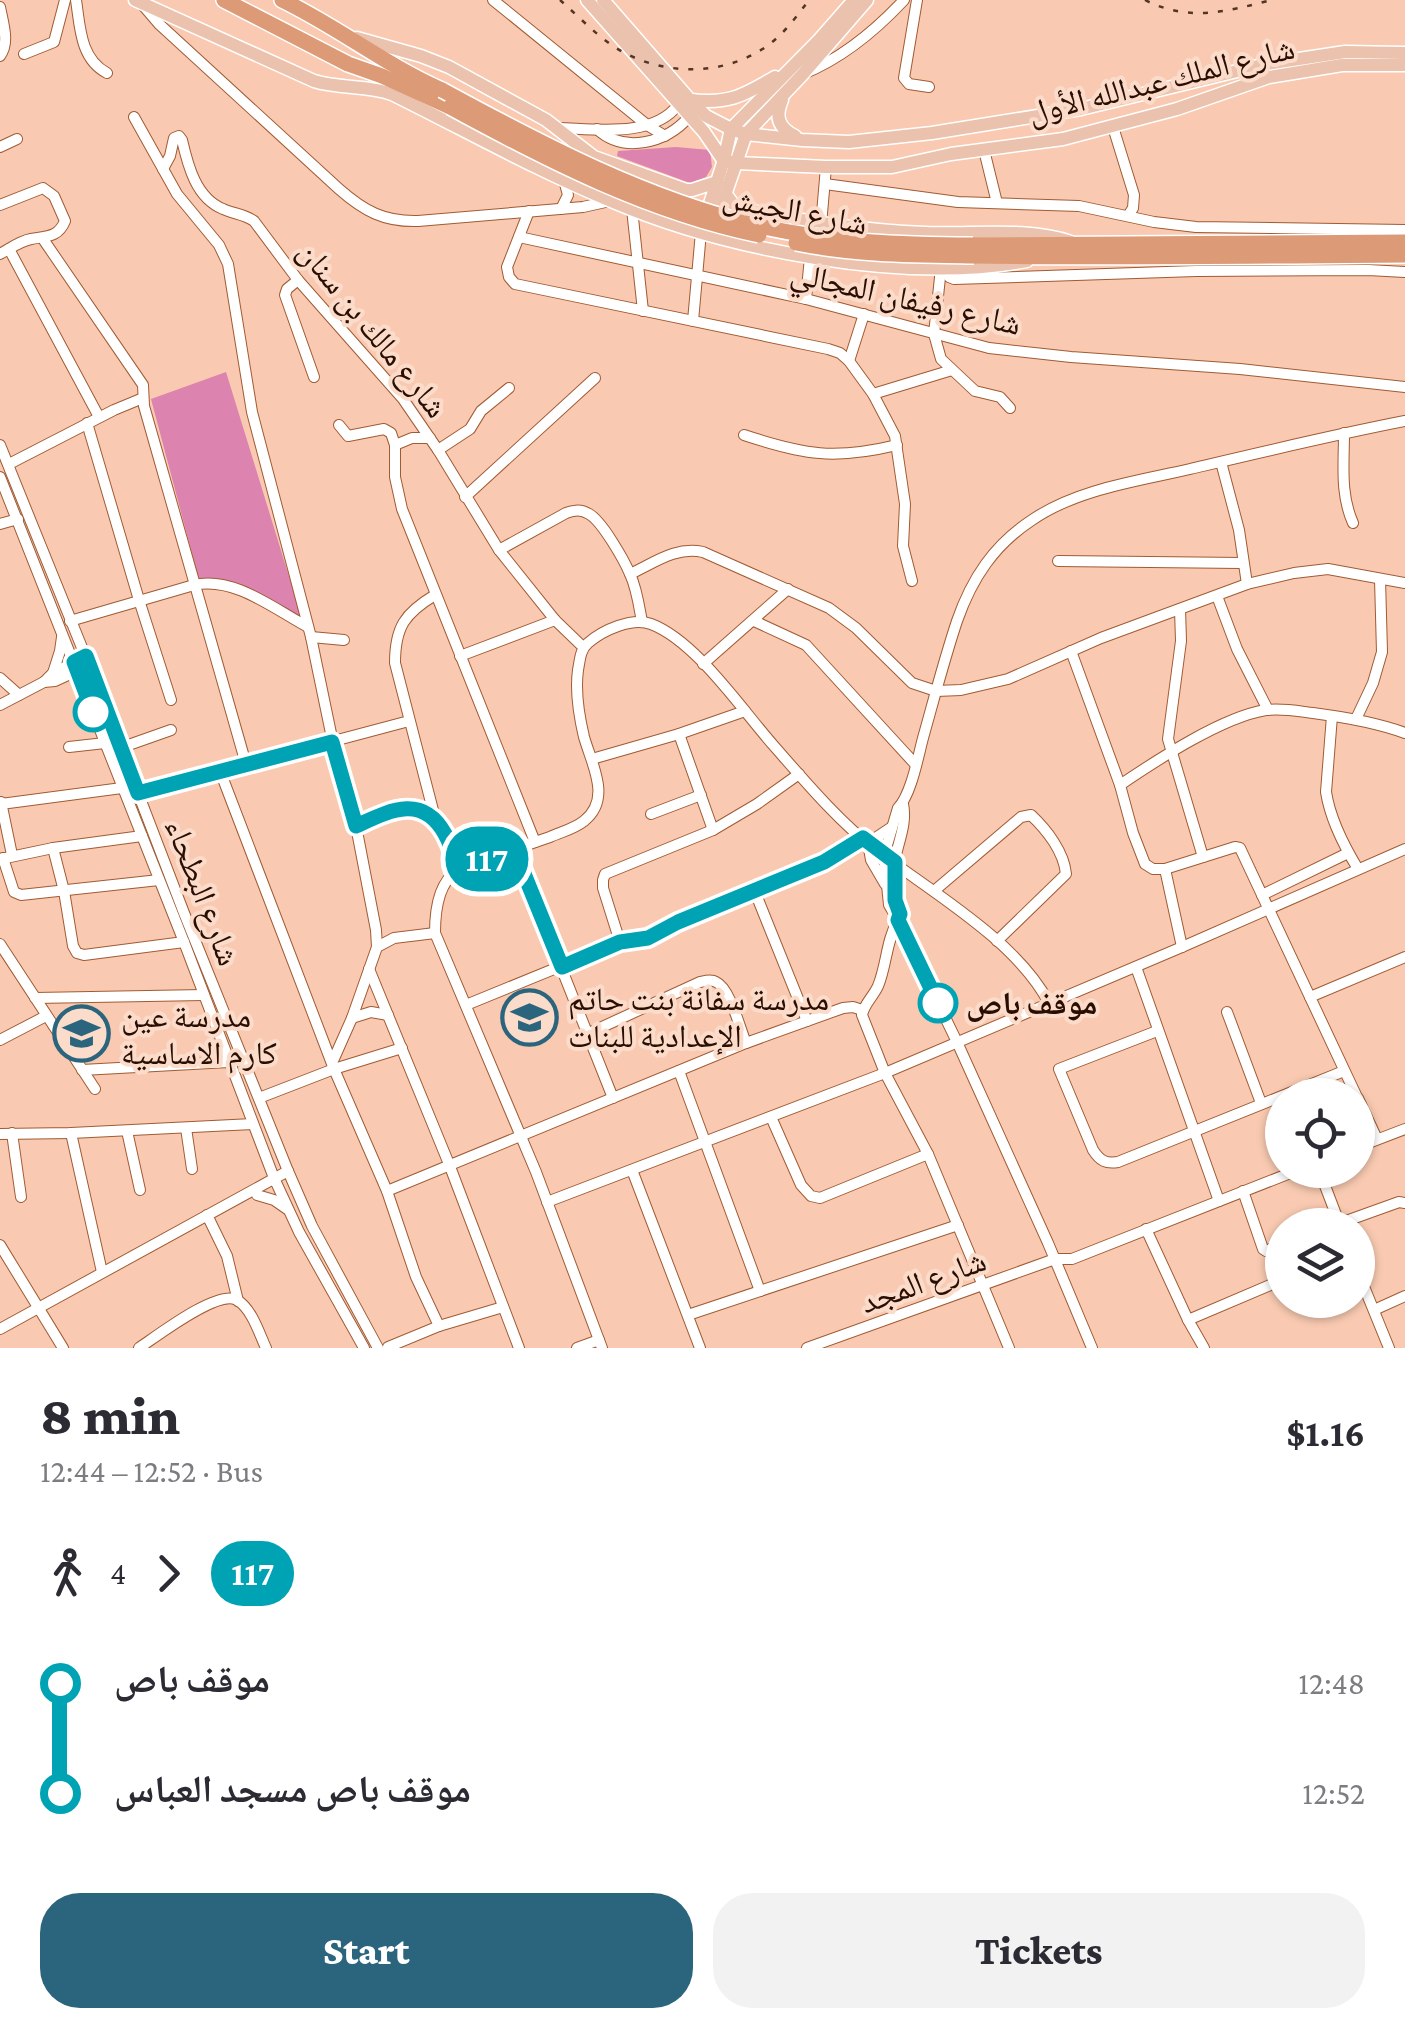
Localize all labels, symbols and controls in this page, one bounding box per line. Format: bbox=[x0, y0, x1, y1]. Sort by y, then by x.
street label: شارع الملك عبدالله الأول bbox=[1024, 29, 1298, 132]
street label: شارع الجيش bbox=[719, 178, 870, 244]
street label: شارع مالك بن سنان bbox=[289, 233, 455, 426]
street label: شارع رفيفان المجالي bbox=[786, 254, 1025, 349]
unlabelled marker bbox=[74, 693, 112, 731]
street label: شارع البطحاء bbox=[157, 814, 247, 971]
line badge: 117 bbox=[430, 826, 544, 892]
text: 117 bbox=[465, 840, 509, 879]
place label: مدرسة سفانة بنت حاتم الإعدادية للبنات bbox=[568, 981, 829, 1055]
marker: موقف باص bbox=[919, 984, 957, 1022]
place label: موقف باص bbox=[966, 985, 1097, 1022]
school or university icon: مدرسة سفانة بنت حاتم الإعدادية للبنات bbox=[499, 987, 559, 1047]
place label: مدرسة عين كارم الاساسية bbox=[121, 998, 277, 1074]
school or university icon: مدرسة عين كارم الاساسية bbox=[52, 1004, 112, 1064]
map controls bbox=[1265, 1078, 1375, 1318]
button: locate bbox=[1265, 1078, 1375, 1188]
button: layers bbox=[1265, 1208, 1375, 1318]
street label: شارع المجد bbox=[855, 1242, 991, 1322]
text: 8 min bbox=[40, 1385, 180, 1446]
text: $1.16 bbox=[1286, 1412, 1365, 1454]
text: 12:44 – 12:52 · Bus bbox=[40, 1453, 263, 1489]
icon: walk bbox=[40, 1546, 95, 1601]
icon: forward bbox=[141, 1546, 196, 1601]
text: 117 bbox=[231, 1554, 274, 1593]
text: 4 bbox=[110, 1555, 126, 1591]
text: موقف باص bbox=[114, 1658, 270, 1700]
text: 12:48 bbox=[1298, 1665, 1365, 1701]
text: موقف باص مسجد العباس bbox=[114, 1768, 471, 1810]
text: 12:52 bbox=[1302, 1775, 1365, 1811]
button: Start bbox=[40, 1893, 693, 2008]
button: Tickets bbox=[713, 1893, 1365, 2008]

